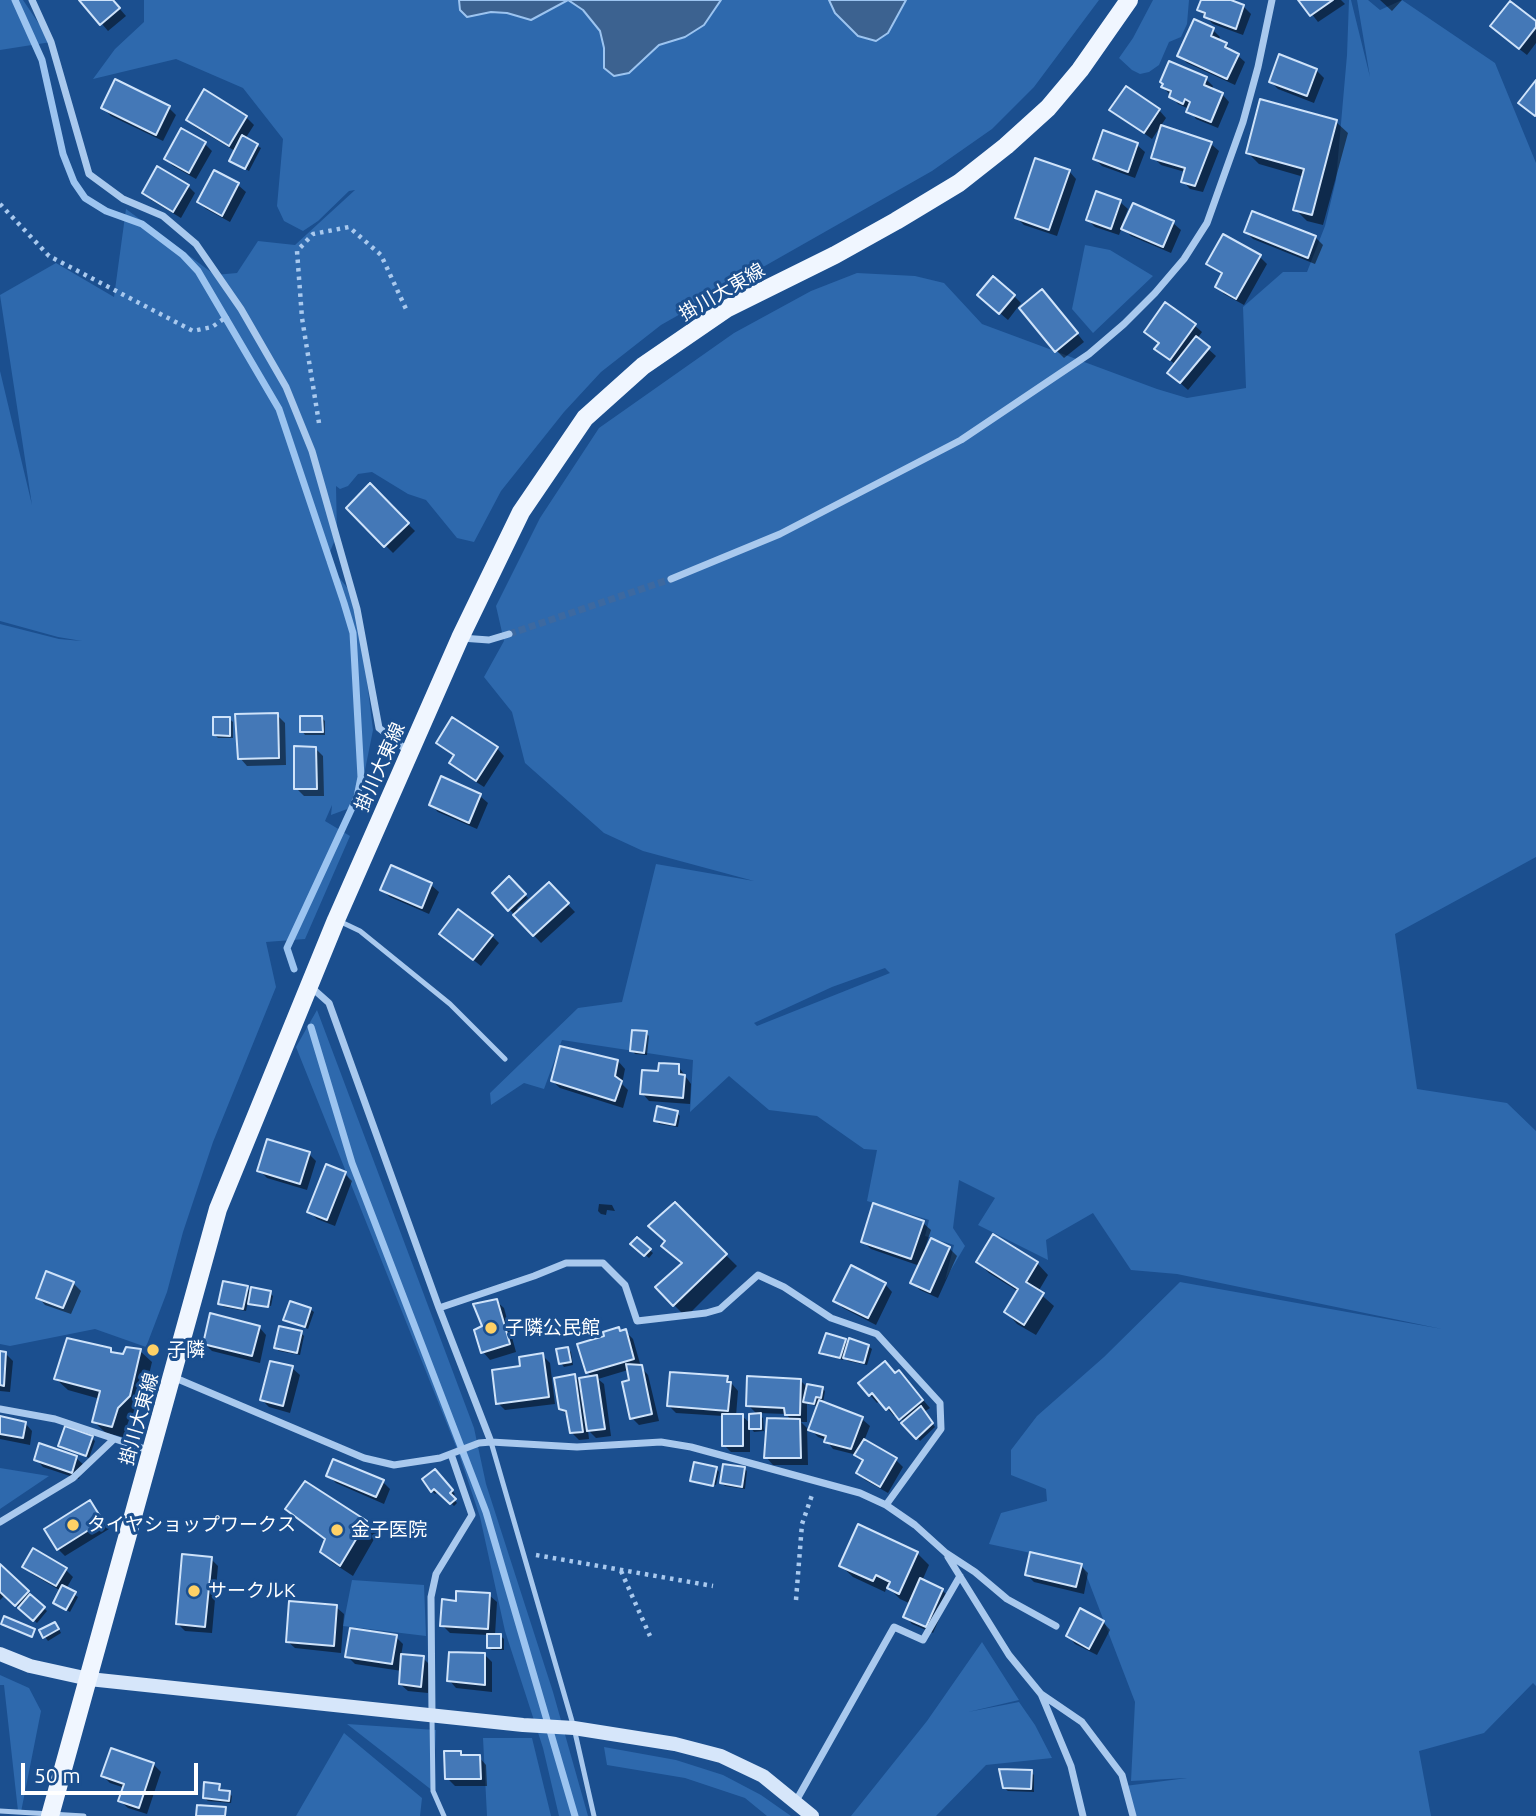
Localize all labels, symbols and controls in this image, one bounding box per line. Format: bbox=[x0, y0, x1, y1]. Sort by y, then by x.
street label: 掛川大東線 bbox=[675, 258, 769, 326]
street label: 掛川大東線 bbox=[350, 719, 410, 815]
place label: 子隣公民館 bbox=[505, 1317, 600, 1339]
marker: 子隣公民館 bbox=[483, 1320, 499, 1336]
place label: 子隣 bbox=[167, 1339, 205, 1361]
marker: 子隣 bbox=[145, 1342, 161, 1358]
street label: 掛川大東線 bbox=[115, 1370, 163, 1468]
place label: タイヤショップワークス bbox=[87, 1514, 296, 1536]
marker: タイヤショップワークス bbox=[65, 1517, 81, 1533]
place label: 金子医院 bbox=[351, 1519, 427, 1541]
marker: 金子医院 bbox=[329, 1522, 345, 1538]
place label: サークルK bbox=[208, 1580, 296, 1602]
marker: サークルK bbox=[186, 1583, 202, 1599]
scale bar bbox=[24, 1750, 201, 1794]
text: 50 m bbox=[34, 1763, 81, 1787]

